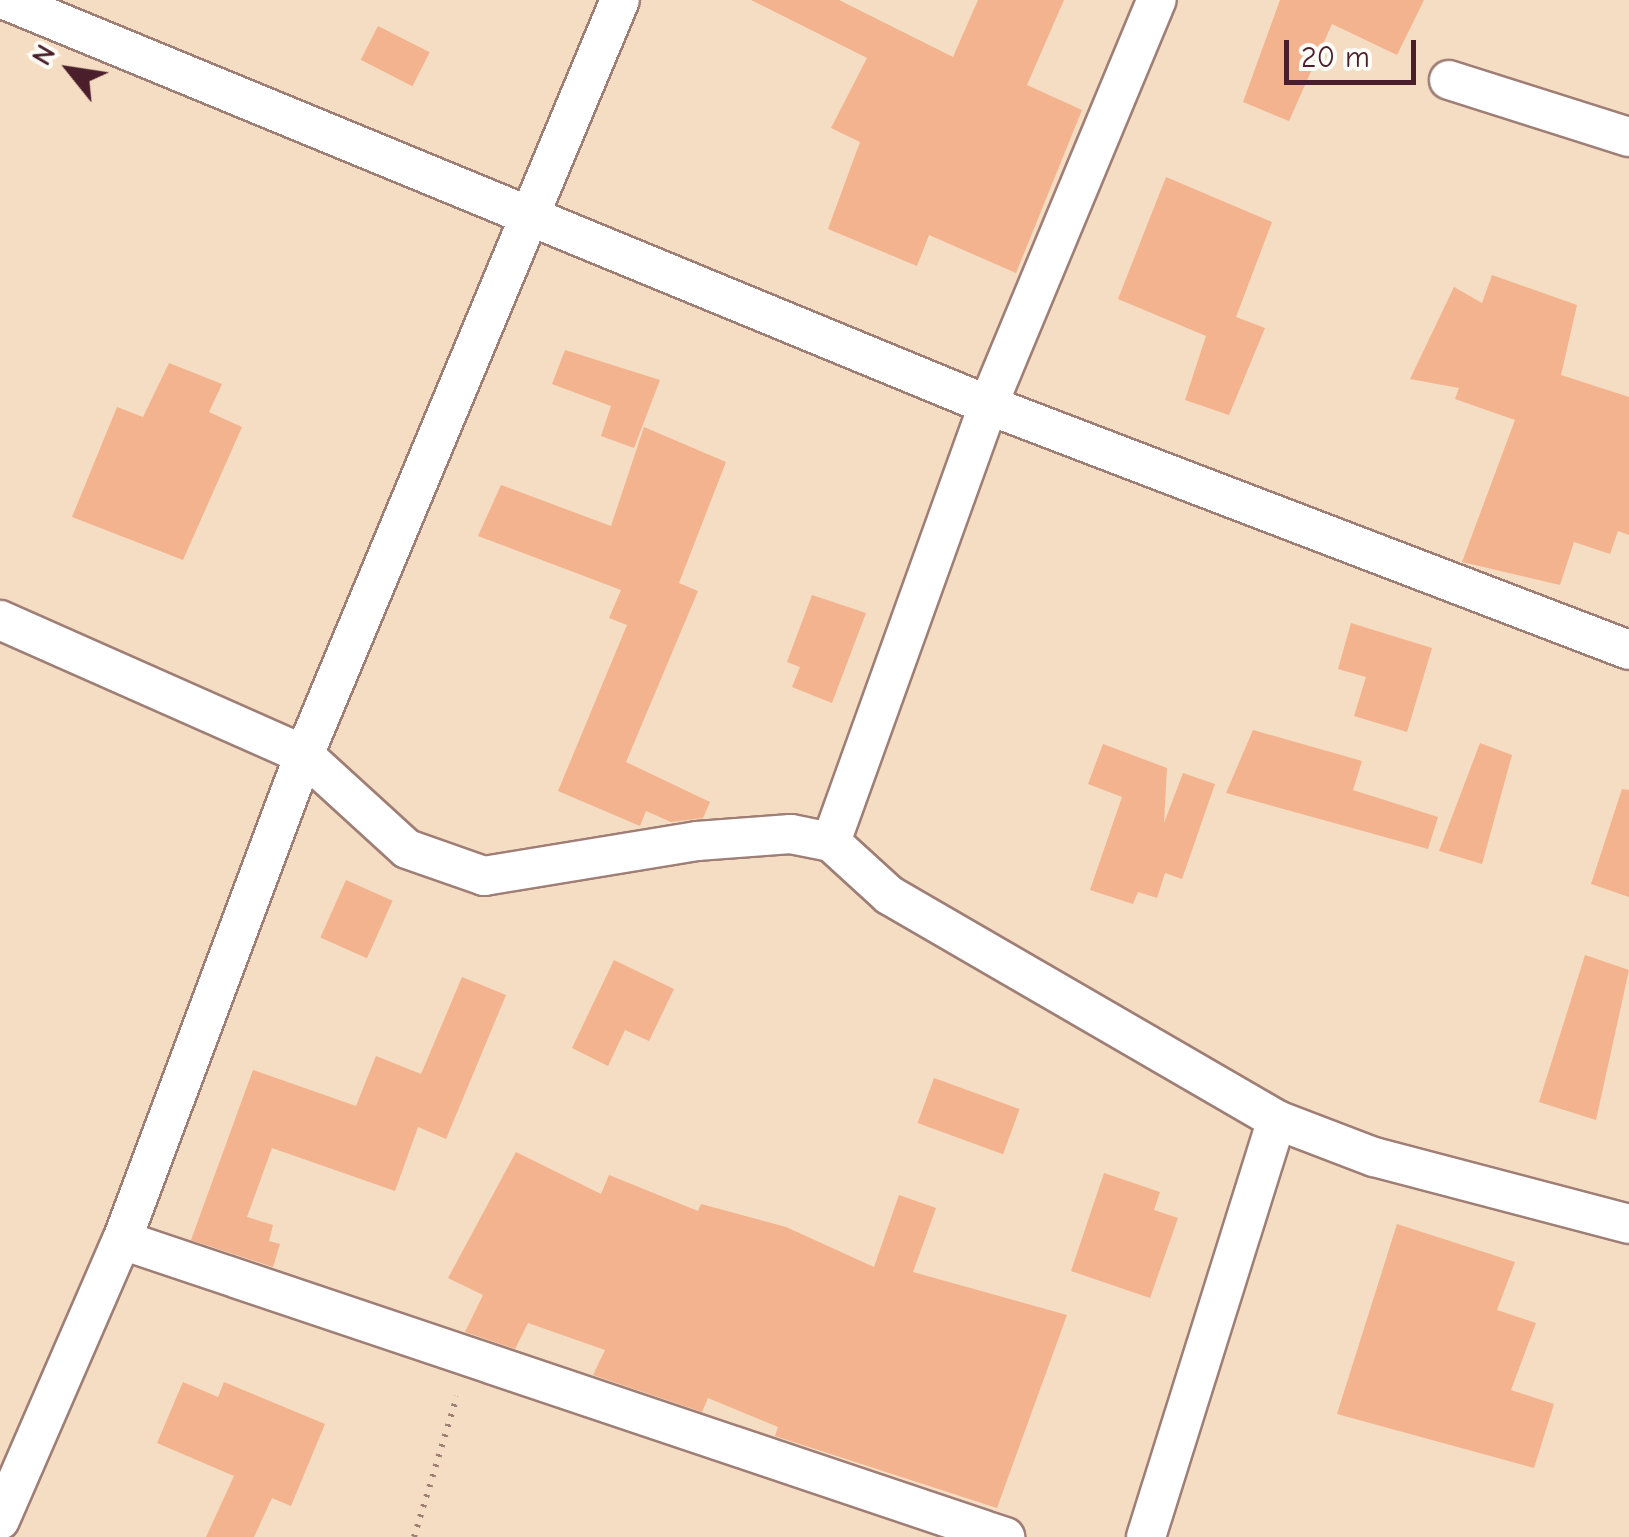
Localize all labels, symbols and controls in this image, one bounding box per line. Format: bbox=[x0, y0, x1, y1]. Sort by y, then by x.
north arrow bbox=[20, 20, 120, 120]
scale bar bbox=[1289, 20, 1422, 82]
text: N bbox=[26, 39, 62, 71]
text: 20 m bbox=[1301, 40, 1370, 75]

